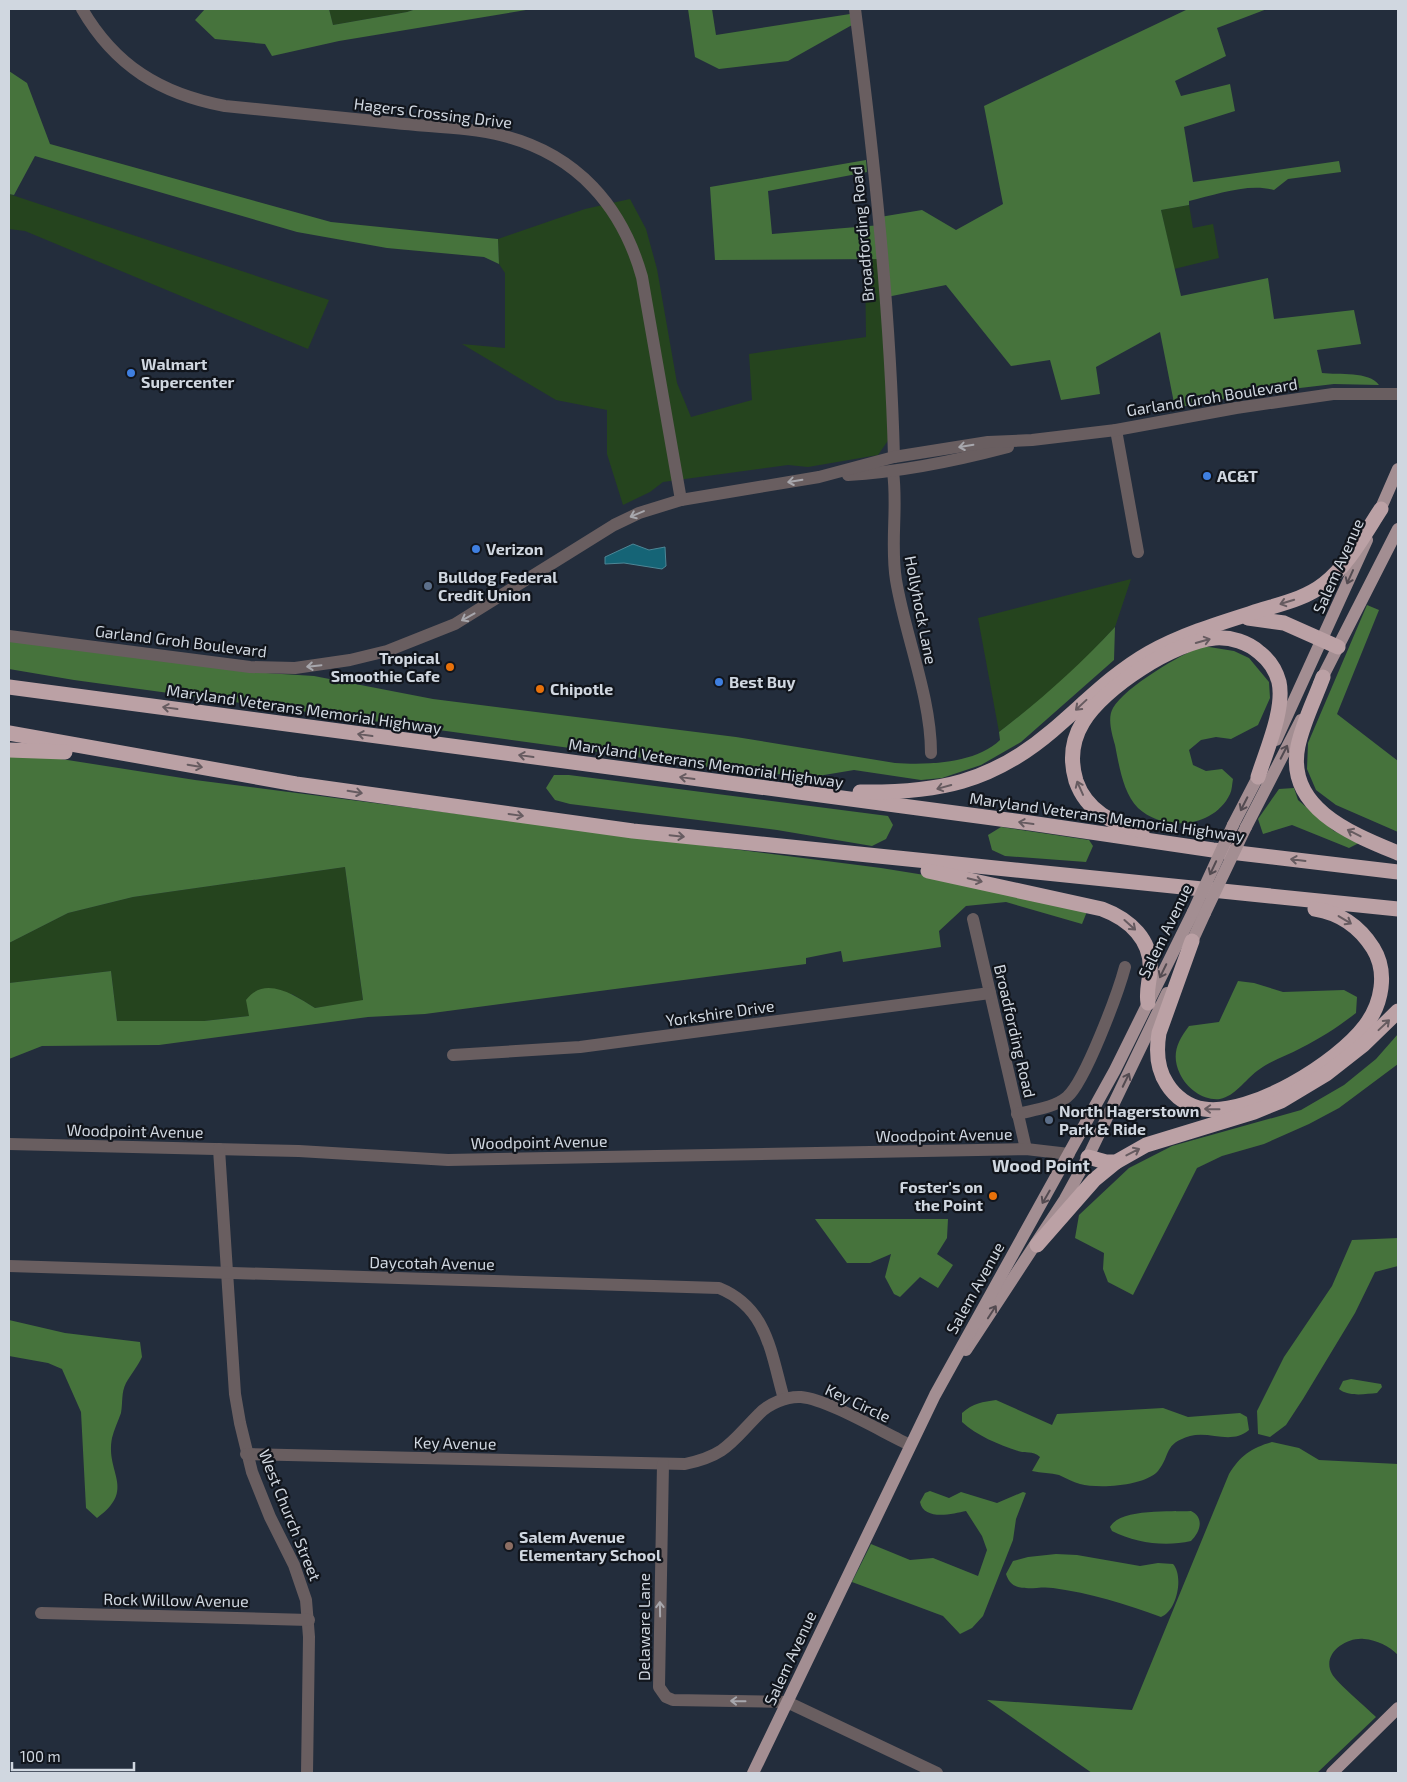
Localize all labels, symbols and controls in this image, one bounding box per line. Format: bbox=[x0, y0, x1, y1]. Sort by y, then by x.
street label: Hagers Crossing Drive bbox=[353, 93, 513, 132]
street label: Broadfording Road bbox=[846, 165, 877, 303]
place label: Walmart Supercenter bbox=[141, 354, 234, 391]
marker: Walmart Supercenter bbox=[125, 367, 137, 379]
street label: Garland Groh Boulevard bbox=[1125, 374, 1299, 419]
one-way arrow bbox=[958, 441, 974, 451]
place label: AC&T bbox=[1217, 466, 1258, 485]
marker: AC&T bbox=[1201, 470, 1213, 482]
one-way arrow bbox=[788, 477, 804, 487]
one-way arrow bbox=[630, 510, 645, 520]
street label: Salem Avenue bbox=[1308, 515, 1367, 616]
place label: Verizon bbox=[486, 539, 543, 558]
marker: Verizon bbox=[470, 543, 482, 555]
street label: Hollyhock Lane bbox=[902, 554, 941, 666]
place label: Bulldog Federal Credit Union bbox=[438, 567, 558, 604]
one-way arrow bbox=[1345, 569, 1355, 584]
marker: Bulldog Federal Credit Union bbox=[422, 580, 434, 592]
one-way arrow bbox=[1279, 598, 1295, 608]
one-way arrow bbox=[462, 612, 476, 622]
street label: Garland Groh Boulevard bbox=[94, 621, 268, 660]
one-way arrow bbox=[1194, 636, 1210, 646]
place label: Tropical Smoothie Cafe bbox=[331, 648, 441, 685]
one-way arrow bbox=[307, 661, 323, 671]
marker: Tropical Smoothie Cafe bbox=[444, 661, 456, 673]
place label: Best Buy bbox=[729, 672, 796, 692]
marker: Best Buy bbox=[713, 676, 725, 688]
place label: Chipotle bbox=[550, 679, 613, 698]
street label: Maryland Veterans Memorial Highway bbox=[165, 680, 443, 737]
marker: Chipotle bbox=[534, 683, 546, 695]
one-way arrow bbox=[1075, 699, 1088, 711]
one-way arrow bbox=[162, 703, 178, 713]
one-way arrow bbox=[358, 729, 374, 739]
street label: Maryland Veterans Memorial Highway bbox=[567, 734, 845, 791]
one-way arrow bbox=[1280, 745, 1289, 760]
one-way arrow bbox=[519, 751, 535, 761]
one-way arrow bbox=[186, 762, 202, 772]
one-way arrow bbox=[680, 773, 696, 783]
one-way arrow bbox=[1074, 781, 1084, 796]
one-way arrow bbox=[936, 783, 952, 792]
one-way arrow bbox=[347, 788, 363, 798]
street label: Maryland Veterans Memorial Highway bbox=[968, 788, 1246, 845]
one-way arrow bbox=[1239, 796, 1249, 811]
one-way arrow bbox=[507, 811, 523, 821]
one-way arrow bbox=[1019, 817, 1035, 827]
one-way arrow bbox=[1347, 828, 1362, 837]
one-way arrow bbox=[669, 831, 685, 841]
one-way arrow bbox=[1290, 855, 1306, 865]
one-way arrow bbox=[1208, 861, 1218, 876]
one-way arrow bbox=[966, 876, 982, 886]
street label: Salem Avenue bbox=[1134, 881, 1195, 981]
one-way arrow bbox=[1338, 915, 1352, 925]
one-way arrow bbox=[1123, 919, 1136, 930]
street label: Broadfording Road bbox=[991, 962, 1040, 1099]
one-way arrow bbox=[1158, 964, 1168, 979]
street label: Yorkshire Drive bbox=[664, 995, 775, 1030]
one-way arrow bbox=[1377, 1019, 1390, 1031]
one-way arrow bbox=[1122, 1073, 1131, 1088]
place label: North Hagerstown Park & Ride bbox=[1059, 1101, 1199, 1138]
one-way arrow bbox=[1204, 1104, 1220, 1114]
marker: North Hagerstown Park & Ride bbox=[1043, 1114, 1055, 1126]
street label: Woodpoint Avenue bbox=[66, 1120, 204, 1141]
street label: Woodpoint Avenue bbox=[875, 1124, 1013, 1145]
street label: Woodpoint Avenue bbox=[470, 1131, 608, 1152]
one-way arrow bbox=[1126, 1147, 1141, 1157]
district label: Wood Point bbox=[992, 1154, 1091, 1176]
place label: Foster's on the Point bbox=[900, 1177, 983, 1214]
one-way arrow bbox=[1040, 1189, 1050, 1203]
marker: Foster's on the Point bbox=[987, 1190, 999, 1202]
street label: Salem Avenue bbox=[942, 1239, 1008, 1337]
street label: Daycotah Avenue bbox=[369, 1252, 495, 1273]
one-way arrow bbox=[988, 1305, 998, 1319]
street label: Key Circle bbox=[823, 1379, 894, 1426]
street label: Key Avenue bbox=[413, 1432, 497, 1453]
street label: West Church Street bbox=[255, 1446, 326, 1583]
place label: Salem Avenue Elementary School bbox=[519, 1527, 662, 1565]
marker: Salem Avenue Elementary School bbox=[503, 1540, 515, 1552]
street label: Delaware Lane bbox=[634, 1573, 653, 1681]
street label: Rock Willow Avenue bbox=[103, 1589, 249, 1610]
one-way arrow bbox=[655, 1602, 665, 1618]
street label: Salem Avenue bbox=[759, 1608, 820, 1708]
one-way arrow bbox=[731, 1696, 747, 1706]
scale bar bbox=[12, 1740, 135, 1772]
text: 100 m bbox=[20, 1747, 61, 1765]

